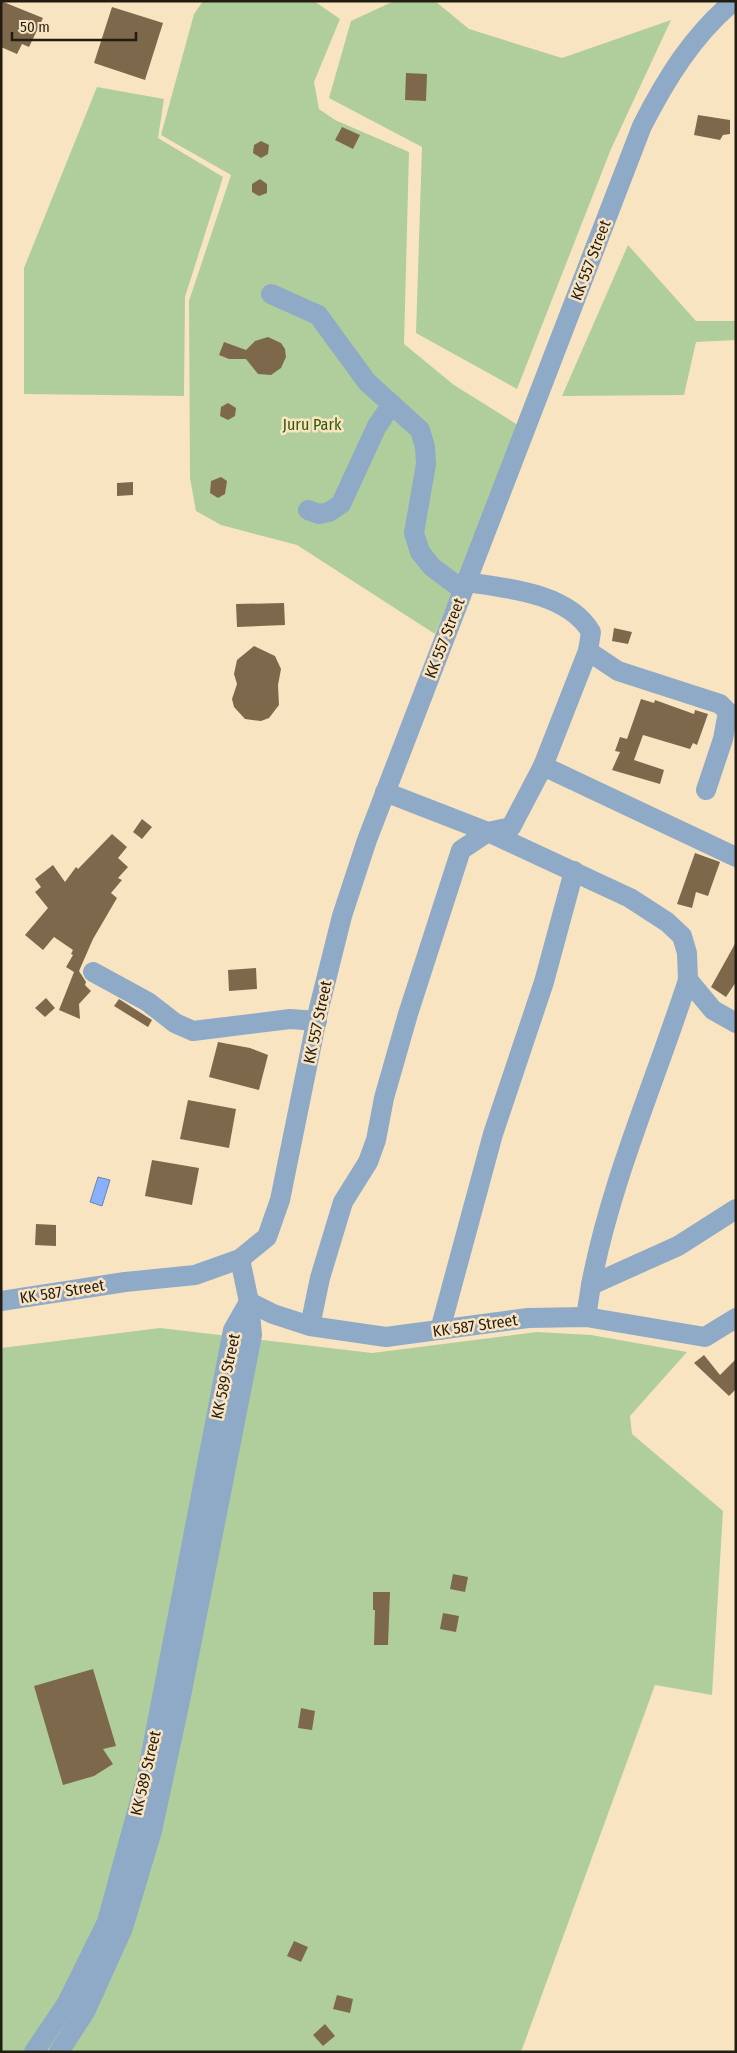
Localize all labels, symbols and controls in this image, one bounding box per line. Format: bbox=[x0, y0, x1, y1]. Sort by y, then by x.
scale bar bbox=[12, 10, 136, 42]
text: 50 m bbox=[20, 18, 50, 36]
street label: KK 557 Street bbox=[566, 217, 615, 303]
park label: Juru Park bbox=[283, 415, 342, 434]
street label: KK 557 Street bbox=[420, 595, 469, 681]
street label: KK 557 Street bbox=[299, 978, 336, 1065]
street label: KK 587 Street bbox=[18, 1275, 106, 1308]
street label: KK 587 Street bbox=[431, 1310, 519, 1341]
street label: KK 589 Street bbox=[207, 1331, 244, 1420]
street label: KK 589 Street bbox=[126, 1728, 165, 1817]

